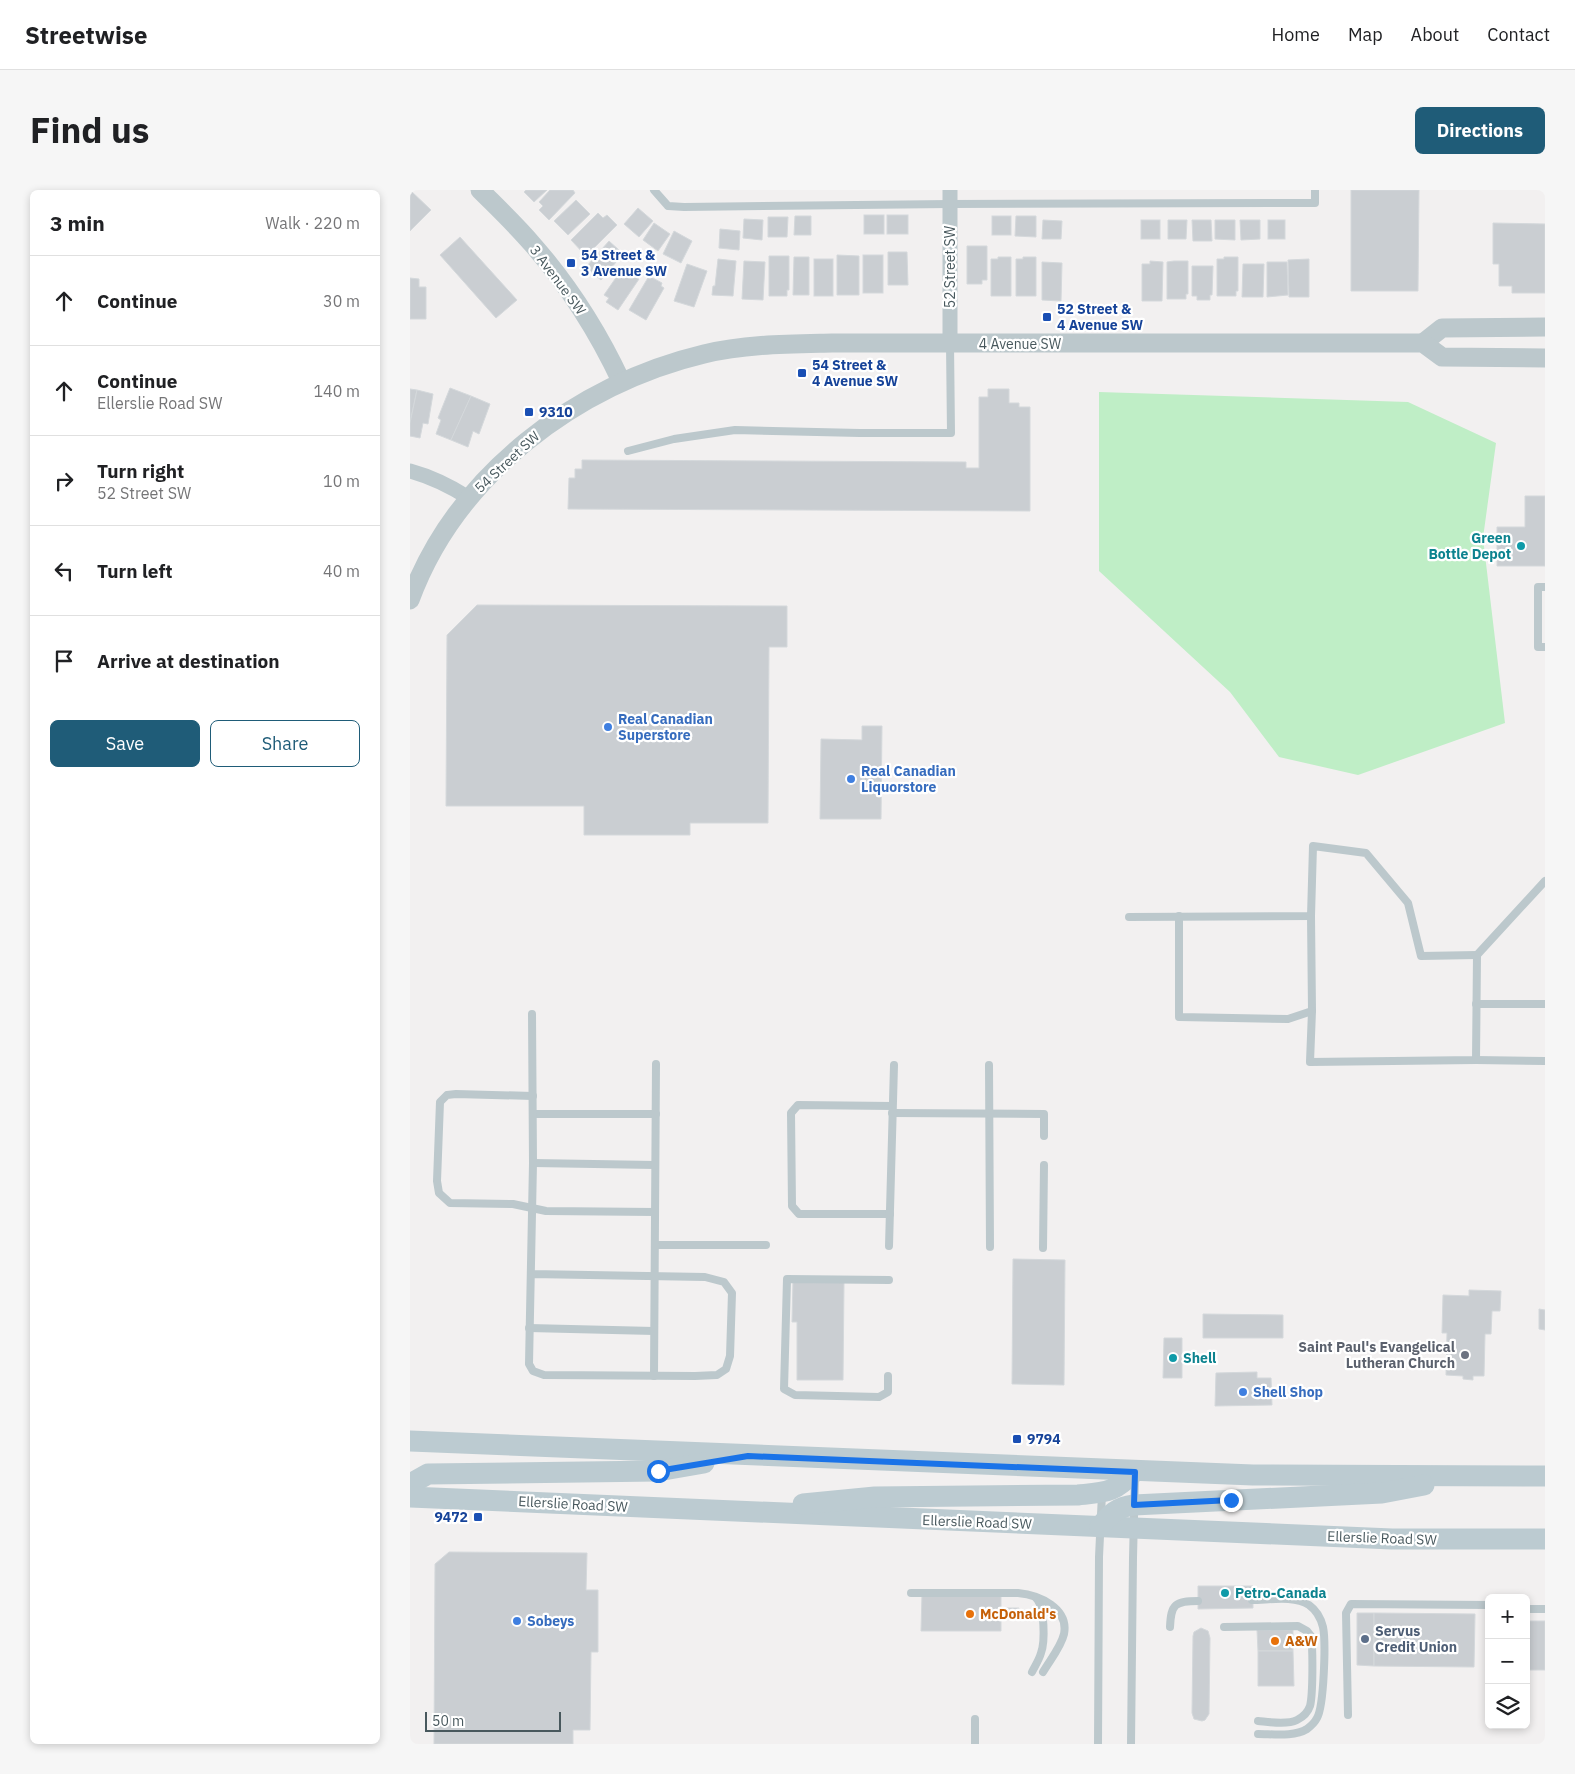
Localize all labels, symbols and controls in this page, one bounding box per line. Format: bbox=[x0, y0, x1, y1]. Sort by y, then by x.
text: Streetwise bbox=[25, 19, 147, 51]
text: Home bbox=[1272, 23, 1320, 46]
text: Map bbox=[1348, 23, 1383, 46]
text: About bbox=[1411, 23, 1459, 46]
text: Contact bbox=[1487, 23, 1550, 46]
text: Find us bbox=[30, 107, 149, 153]
button: Directions bbox=[1415, 107, 1545, 154]
text: 3 min bbox=[50, 209, 105, 237]
text: Walk · 220 m bbox=[265, 213, 360, 233]
street label: 52 Street SW bbox=[941, 225, 959, 308]
street label: 3 Avenue SW bbox=[526, 242, 590, 319]
place label: 54 Street & 3 Avenue SW bbox=[581, 246, 668, 280]
marker: 54 Street & 3 Avenue SW bbox=[565, 257, 577, 269]
icon: ahead bbox=[50, 287, 78, 315]
text: Continue bbox=[97, 289, 177, 313]
text: 30 m bbox=[323, 291, 360, 311]
place label: 52 Street & 4 Avenue SW bbox=[1057, 300, 1144, 334]
marker: 52 Street & 4 Avenue SW bbox=[1041, 311, 1053, 323]
street label: 4 Avenue SW bbox=[979, 335, 1062, 353]
place label: 54 Street & 4 Avenue SW bbox=[812, 356, 899, 390]
marker: 54 Street & 4 Avenue SW bbox=[796, 367, 808, 379]
text: Continue bbox=[97, 369, 177, 393]
icon: ahead bbox=[50, 377, 78, 405]
text: 140 m bbox=[313, 381, 360, 401]
text: Ellerslie Road SW bbox=[97, 393, 222, 413]
place label: 9310 bbox=[539, 403, 573, 421]
marker: 9310 bbox=[523, 406, 535, 418]
street label: 54 Street SW bbox=[471, 427, 544, 497]
text: Turn right bbox=[97, 459, 184, 483]
icon: right bbox=[50, 467, 78, 495]
text: 10 m bbox=[323, 471, 360, 491]
text: 52 Street SW bbox=[97, 483, 191, 503]
place label: Green Bottle Depot bbox=[1428, 529, 1511, 563]
marker: Green Bottle Depot bbox=[1515, 540, 1527, 552]
icon: left bbox=[50, 557, 78, 585]
text: Turn left bbox=[97, 559, 173, 583]
text: 40 m bbox=[323, 561, 360, 581]
icon: arrive bbox=[50, 647, 78, 675]
text: Arrive at destination bbox=[97, 649, 280, 673]
place label: Real Canadian Superstore bbox=[618, 710, 713, 744]
button: Save bbox=[50, 720, 200, 767]
button: Share bbox=[210, 720, 360, 767]
marker: Real Canadian Superstore bbox=[602, 721, 614, 733]
place label: Real Canadian Liquorstore bbox=[861, 762, 956, 796]
marker: Real Canadian Liquorstore bbox=[845, 773, 857, 785]
place label: Saint Paul's Evangelical Lutheran Church bbox=[1298, 1338, 1455, 1372]
place label: Shell bbox=[1183, 1349, 1216, 1367]
marker: Saint Paul's Evangelical Lutheran Church bbox=[1459, 1349, 1471, 1361]
marker: Shell bbox=[1167, 1352, 1179, 1364]
place label: Shell Shop bbox=[1253, 1383, 1323, 1401]
marker: Shell Shop bbox=[1237, 1386, 1249, 1398]
place label: 9794 bbox=[1027, 1430, 1061, 1448]
marker: 9794 bbox=[1011, 1433, 1023, 1445]
route start bbox=[647, 1460, 670, 1483]
route end bbox=[1220, 1489, 1243, 1512]
street label: Ellerslie Road SW bbox=[518, 1492, 629, 1516]
place label: 9472 bbox=[434, 1508, 468, 1526]
marker: 9472 bbox=[472, 1511, 484, 1523]
street label: Ellerslie Road SW bbox=[922, 1511, 1033, 1533]
street label: Ellerslie Road SW bbox=[1327, 1527, 1438, 1549]
place label: Petro-Canada bbox=[1235, 1584, 1327, 1602]
marker: Petro-Canada bbox=[1219, 1587, 1231, 1599]
map controls bbox=[1485, 1594, 1530, 1729]
button: + bbox=[1485, 1594, 1530, 1639]
place label: McDonald's bbox=[980, 1605, 1056, 1623]
marker: McDonald's bbox=[964, 1608, 976, 1620]
place label: Sobeys bbox=[527, 1612, 574, 1630]
marker: Sobeys bbox=[511, 1615, 523, 1627]
place label: Servus Credit Union bbox=[1375, 1622, 1457, 1656]
place label: A&W bbox=[1285, 1632, 1318, 1650]
marker: Servus Credit Union bbox=[1359, 1633, 1371, 1645]
marker: A&W bbox=[1269, 1635, 1281, 1647]
button: − bbox=[1485, 1639, 1530, 1684]
button: layers bbox=[1485, 1684, 1530, 1729]
scale bar bbox=[425, 1709, 561, 1732]
text: 50 m bbox=[432, 1712, 464, 1730]

